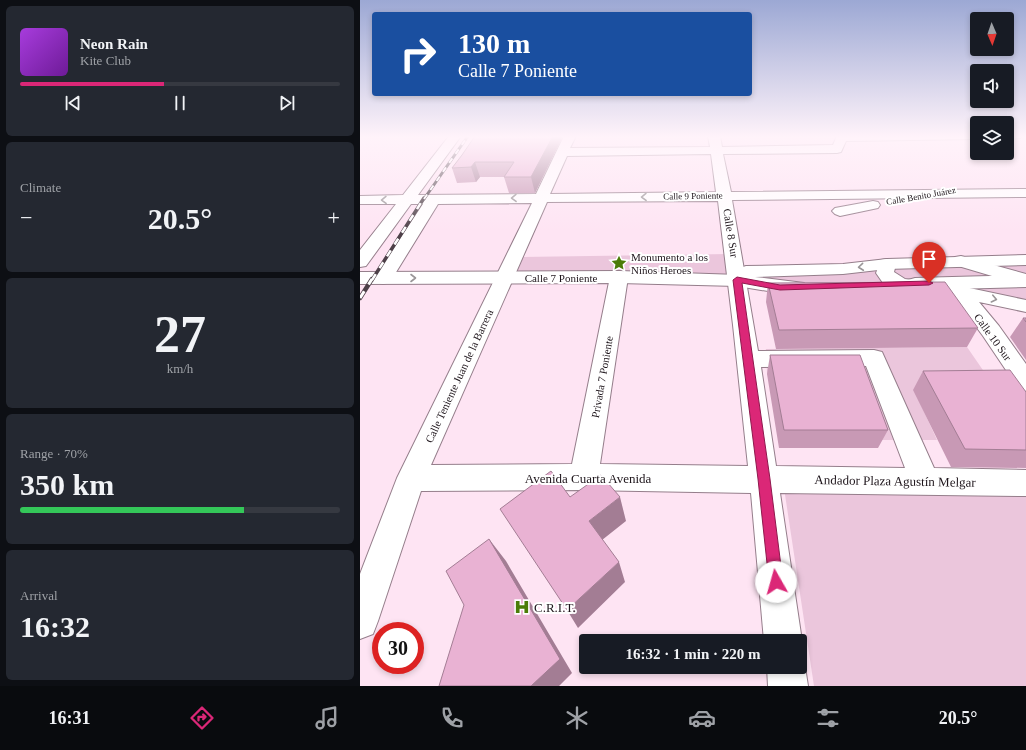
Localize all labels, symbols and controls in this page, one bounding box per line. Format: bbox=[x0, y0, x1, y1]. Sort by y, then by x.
north arrow bbox=[970, 12, 1014, 56]
map controls bbox=[970, 12, 1014, 160]
icon: right bbox=[392, 28, 444, 80]
text: 130 m bbox=[458, 28, 530, 59]
text: Neon Rain bbox=[80, 36, 148, 52]
text: Kite Club bbox=[80, 53, 131, 68]
text: Calle 7 Poniente bbox=[458, 61, 577, 81]
button: sound bbox=[970, 64, 1014, 108]
icon: previous bbox=[62, 92, 84, 114]
icon: pause bbox=[169, 92, 191, 114]
icon: next bbox=[276, 92, 298, 114]
button: layers bbox=[970, 116, 1014, 160]
text: Climate bbox=[20, 180, 61, 195]
street label: Calle Benito Juárez bbox=[885, 185, 957, 207]
street label: Calle 9 Poniente bbox=[663, 190, 723, 202]
one-way arrow bbox=[641, 193, 647, 201]
one-way arrow bbox=[511, 194, 517, 202]
one-way arrow bbox=[381, 196, 387, 204]
text: 20.5° bbox=[148, 202, 212, 235]
text: − bbox=[20, 205, 32, 230]
text: + bbox=[328, 205, 340, 230]
street label: Calle 8 Sur bbox=[721, 208, 741, 259]
pin bbox=[912, 242, 946, 283]
icon: arrive bbox=[918, 248, 940, 270]
place label: Monumento a los Niños Heroes bbox=[631, 251, 708, 276]
place icon: Monumento a los Niños Heroes bbox=[610, 254, 628, 272]
one-way arrow bbox=[858, 262, 864, 271]
street label: Calle 7 Poniente bbox=[525, 272, 597, 284]
one-way arrow bbox=[410, 274, 416, 282]
one-way arrow bbox=[991, 295, 998, 303]
text: 27 bbox=[154, 306, 206, 363]
street label: Calle Teniente Juan de la Barrera bbox=[423, 307, 495, 445]
street label: Calle 10 Sur bbox=[972, 311, 1014, 363]
street label: Privada 7 Poniente bbox=[589, 335, 615, 419]
text: km/h bbox=[167, 361, 193, 376]
text: Range · 70% bbox=[20, 446, 88, 461]
text: 350 km bbox=[20, 468, 114, 501]
street label: Avenida Cuarta Avenida bbox=[525, 471, 652, 486]
street label: Andador Plaza Agustín Melgar bbox=[814, 472, 976, 490]
position arrow bbox=[755, 561, 797, 603]
text: Arrival bbox=[20, 588, 58, 603]
hospital icon: C.R.I.T. bbox=[513, 598, 531, 616]
place label: C.R.I.T. bbox=[534, 600, 576, 615]
text: 16:32 bbox=[20, 610, 90, 643]
speed limit sign: 30 bbox=[372, 622, 424, 674]
text: 16:32 · 1 min · 220 m bbox=[626, 646, 761, 662]
icon: directions bbox=[188, 704, 216, 732]
icon: music bbox=[313, 704, 341, 732]
icon: phone bbox=[438, 704, 466, 732]
icon: climate bbox=[563, 704, 591, 732]
icon: car bbox=[688, 704, 716, 732]
icon: filters bbox=[814, 704, 842, 732]
text: 16:31 bbox=[49, 708, 91, 728]
text: 20.5° bbox=[939, 708, 977, 728]

